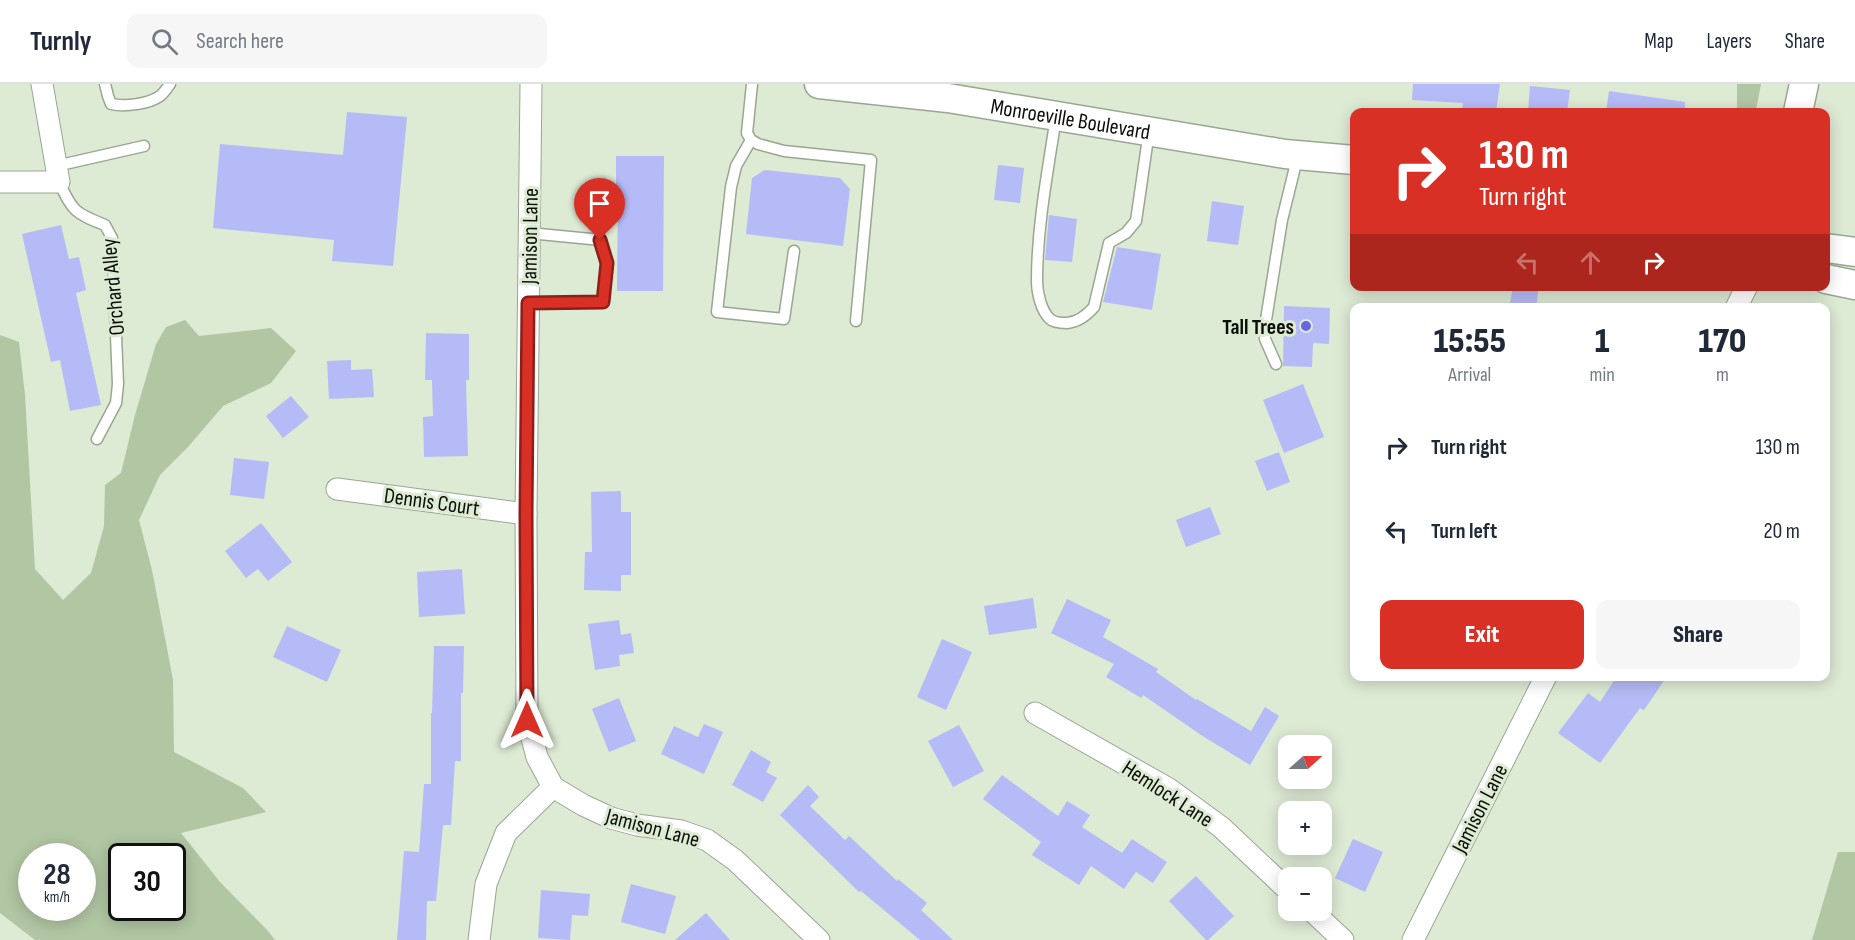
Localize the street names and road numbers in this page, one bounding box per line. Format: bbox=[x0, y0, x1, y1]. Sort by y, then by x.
street label: Monroeville Boulevard bbox=[989, 93, 1152, 146]
street label: Jamison Lane bbox=[516, 188, 545, 285]
street label: Orchard Alley bbox=[96, 237, 131, 336]
street label: Dennis Court bbox=[382, 482, 482, 523]
street label: Hemlock Lane bbox=[1117, 755, 1218, 834]
street label: Jamison Lane bbox=[1446, 760, 1514, 858]
street label: Jamison Lane bbox=[602, 803, 702, 854]

